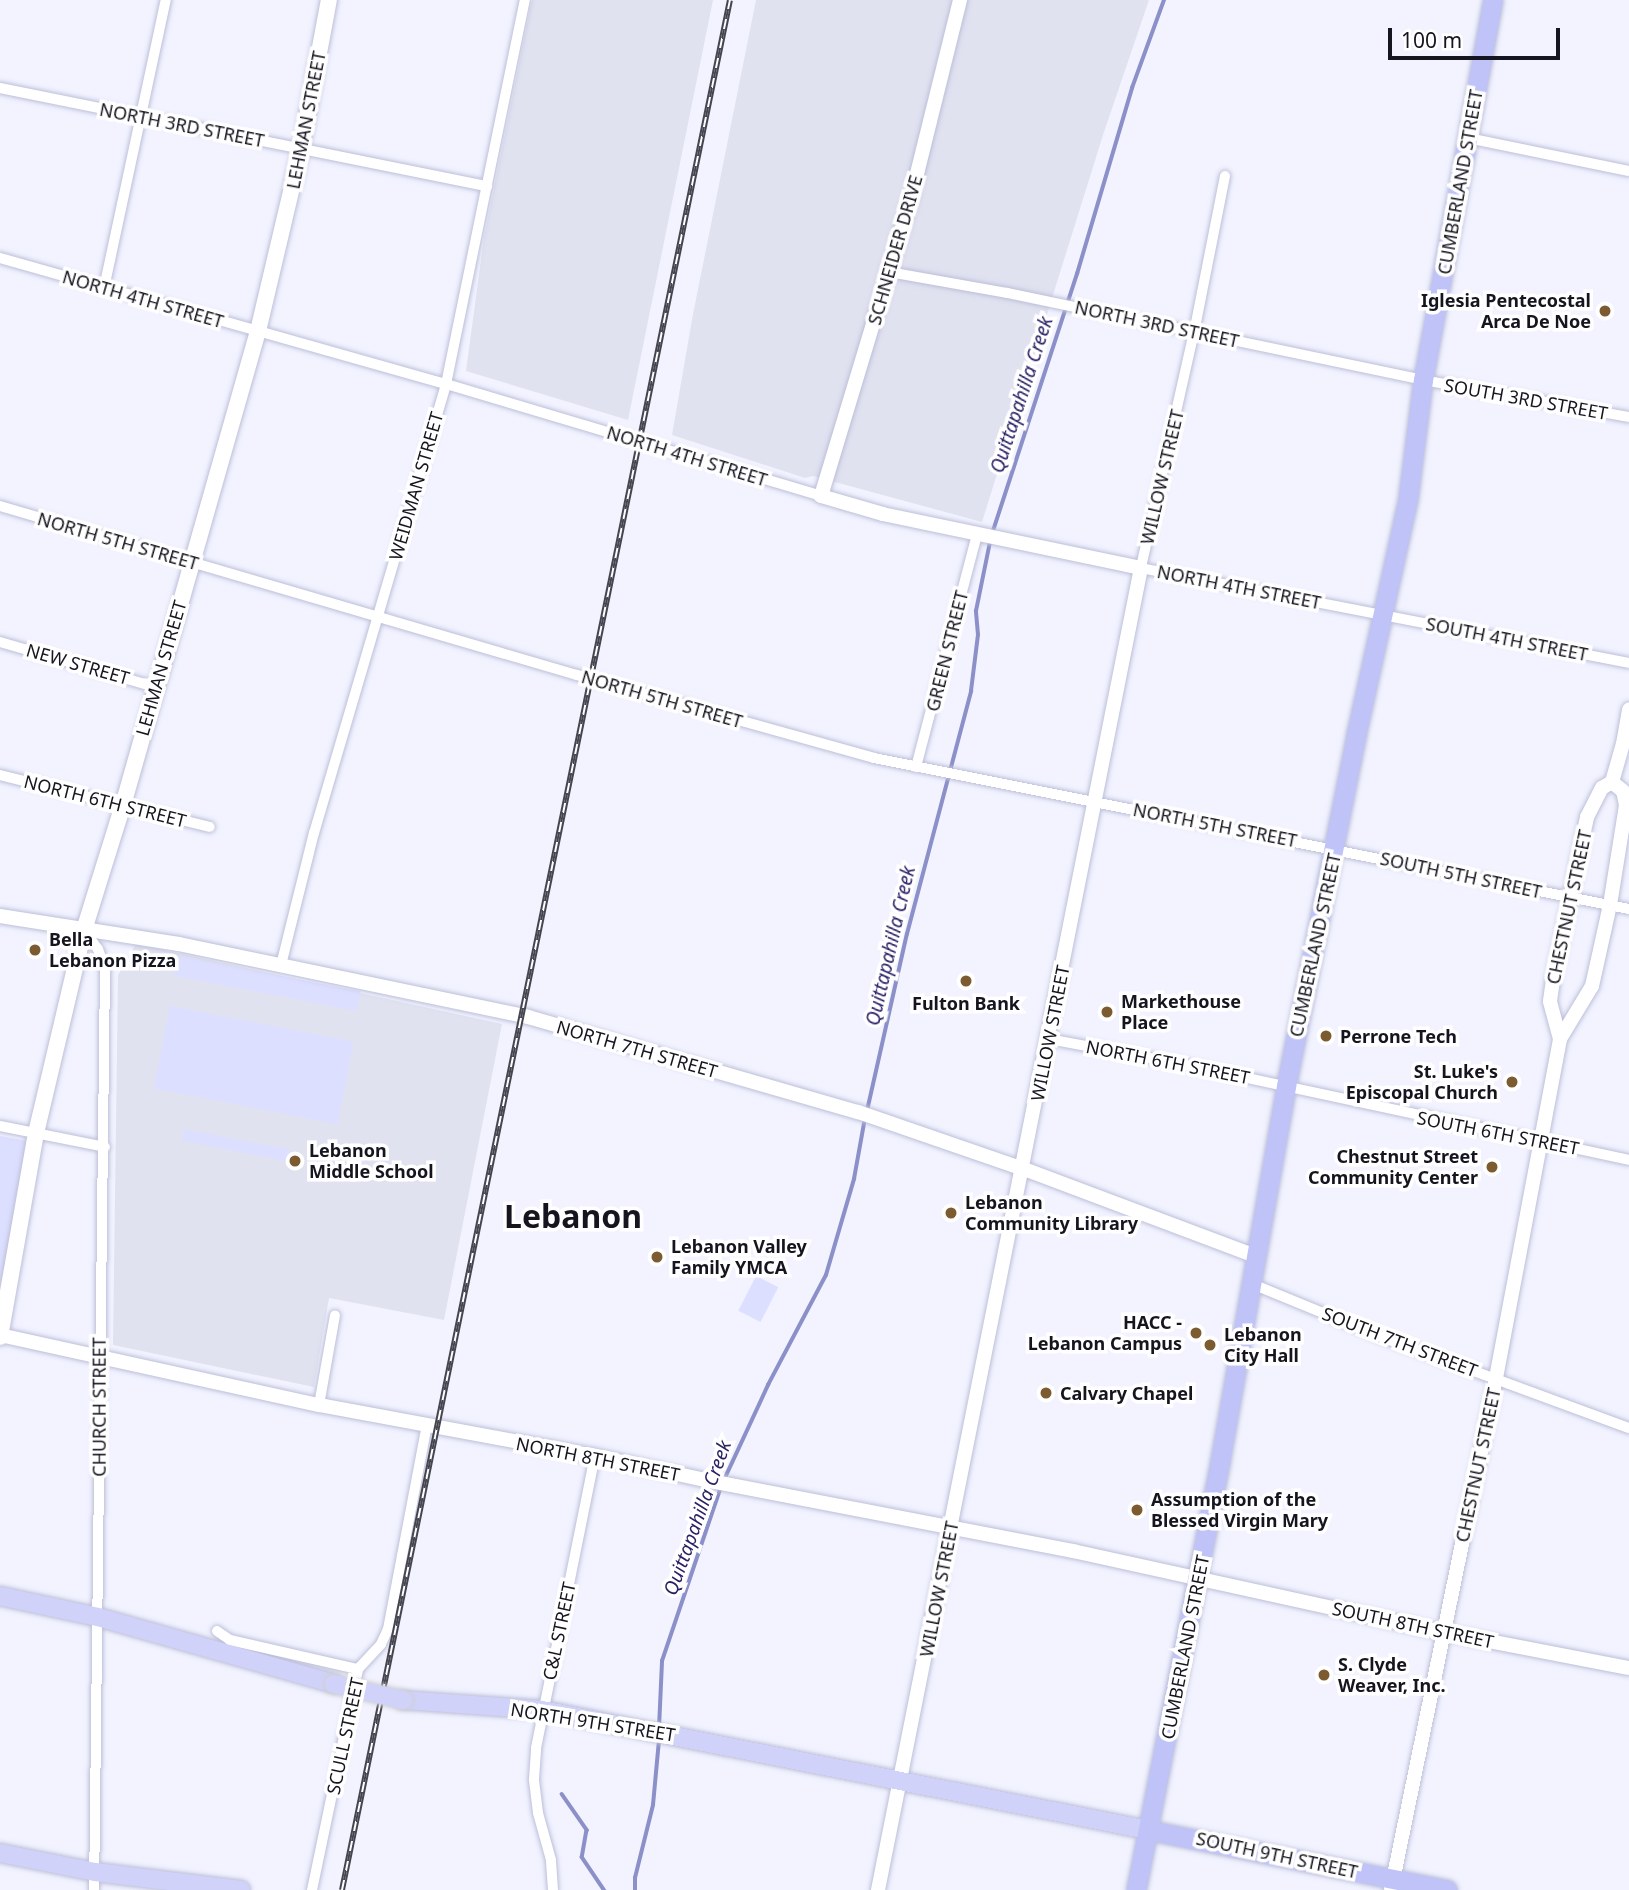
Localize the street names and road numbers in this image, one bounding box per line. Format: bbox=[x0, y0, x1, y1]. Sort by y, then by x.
street label: LEHMAN STREET bbox=[282, 49, 330, 191]
street label: CUMBERLAND STREET bbox=[1433, 88, 1487, 276]
street label: NORTH 3RD STREET bbox=[98, 98, 266, 152]
street label: SCHNEIDER DRIVE bbox=[863, 173, 927, 327]
street label: NORTH 4TH STREET bbox=[60, 266, 226, 332]
street label: NORTH 3RD STREET bbox=[1073, 296, 1241, 352]
street label: SOUTH 3RD STREET bbox=[1443, 374, 1609, 424]
street label: WILLOW STREET bbox=[1136, 407, 1188, 547]
street label: WEIDMAN STREET bbox=[384, 409, 448, 563]
street label: NORTH 4TH STREET bbox=[604, 421, 770, 491]
street label: NORTH 5TH STREET bbox=[35, 508, 201, 574]
street label: NORTH 4TH STREET bbox=[1155, 561, 1323, 613]
street label: GREEN STREET bbox=[922, 588, 972, 714]
street label: LEHMAN STREET bbox=[131, 598, 191, 738]
street label: SOUTH 4TH STREET bbox=[1424, 613, 1590, 665]
street label: NEW STREET bbox=[24, 639, 132, 689]
street label: NORTH 5TH STREET bbox=[579, 666, 745, 732]
street label: NORTH 6TH STREET bbox=[22, 770, 188, 832]
street label: NORTH 5TH STREET bbox=[1131, 799, 1299, 851]
street label: CHESTNUT STREET bbox=[1542, 828, 1596, 986]
street label: SOUTH 5TH STREET bbox=[1378, 847, 1544, 903]
street label: CUMBERLAND STREET bbox=[1285, 851, 1345, 1039]
street label: WILLOW STREET bbox=[1026, 963, 1074, 1103]
street label: NORTH 7TH STREET bbox=[554, 1016, 720, 1082]
street label: NORTH 6TH STREET bbox=[1084, 1036, 1252, 1088]
street label: SOUTH 6TH STREET bbox=[1415, 1107, 1581, 1159]
street label: SOUTH 7TH STREET bbox=[1319, 1302, 1481, 1382]
street label: CHURCH STREET bbox=[88, 1337, 110, 1477]
street label: CHESTNUT STREET bbox=[1451, 1386, 1505, 1544]
street label: NORTH 8TH STREET bbox=[514, 1433, 682, 1485]
street label: WILLOW STREET bbox=[915, 1519, 963, 1659]
street label: CUMBERLAND STREET bbox=[1157, 1553, 1213, 1741]
street label: C&L STREET bbox=[538, 1580, 580, 1682]
street label: SOUTH 8TH STREET bbox=[1330, 1597, 1496, 1653]
street label: SCULL STREET bbox=[322, 1676, 368, 1796]
street label: NORTH 9TH STREET bbox=[509, 1698, 677, 1746]
street label: SOUTH 9TH STREET bbox=[1194, 1827, 1360, 1883]

